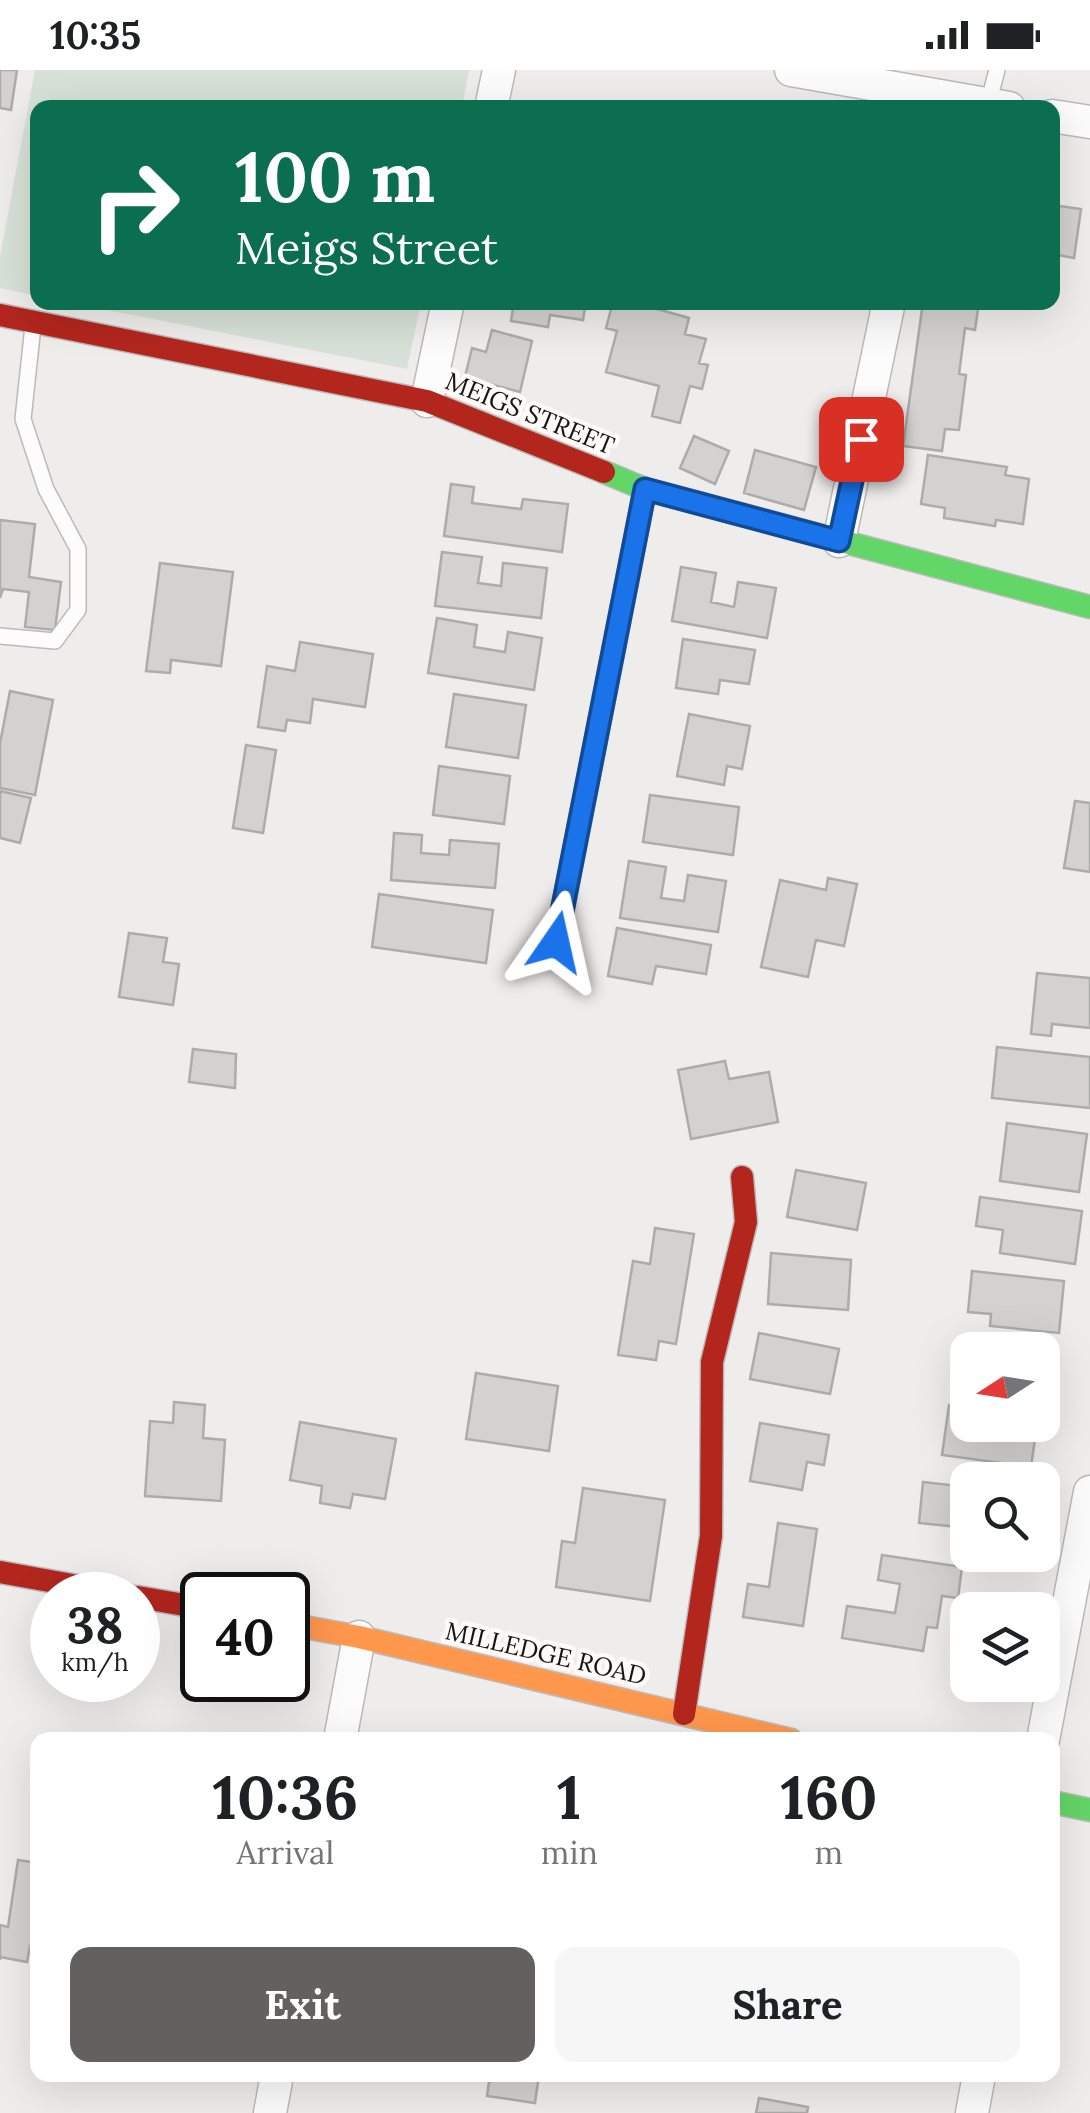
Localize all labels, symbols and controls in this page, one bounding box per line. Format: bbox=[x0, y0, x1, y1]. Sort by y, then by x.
text: 10:35 bbox=[50, 11, 141, 59]
text: 100 m bbox=[235, 132, 435, 221]
icon: right bbox=[70, 140, 200, 270]
text: Meigs Street bbox=[235, 219, 498, 276]
street label: MEIGS STREET bbox=[441, 365, 619, 461]
pin bbox=[819, 397, 904, 482]
icon: arrive bbox=[834, 412, 889, 467]
position arrow bbox=[504, 890, 608, 994]
north arrow bbox=[950, 1332, 1060, 1442]
map controls bbox=[950, 1332, 1060, 1702]
button: search bbox=[950, 1462, 1060, 1572]
speed limit sign: 40 bbox=[180, 1572, 310, 1702]
button: layers bbox=[950, 1592, 1060, 1702]
text: 38 bbox=[67, 1593, 123, 1657]
street label: MILLEDGE ROAD bbox=[442, 1614, 650, 1692]
text: km/h bbox=[61, 1646, 129, 1678]
text: 10:36 bbox=[213, 1759, 358, 1835]
text: 1 bbox=[557, 1759, 581, 1835]
text: 160 bbox=[780, 1759, 877, 1835]
text: Arrival bbox=[236, 1832, 334, 1873]
text: min bbox=[541, 1832, 598, 1873]
text: m bbox=[815, 1832, 843, 1873]
button: Exit bbox=[70, 1947, 535, 2062]
button: Share bbox=[555, 1947, 1020, 2062]

